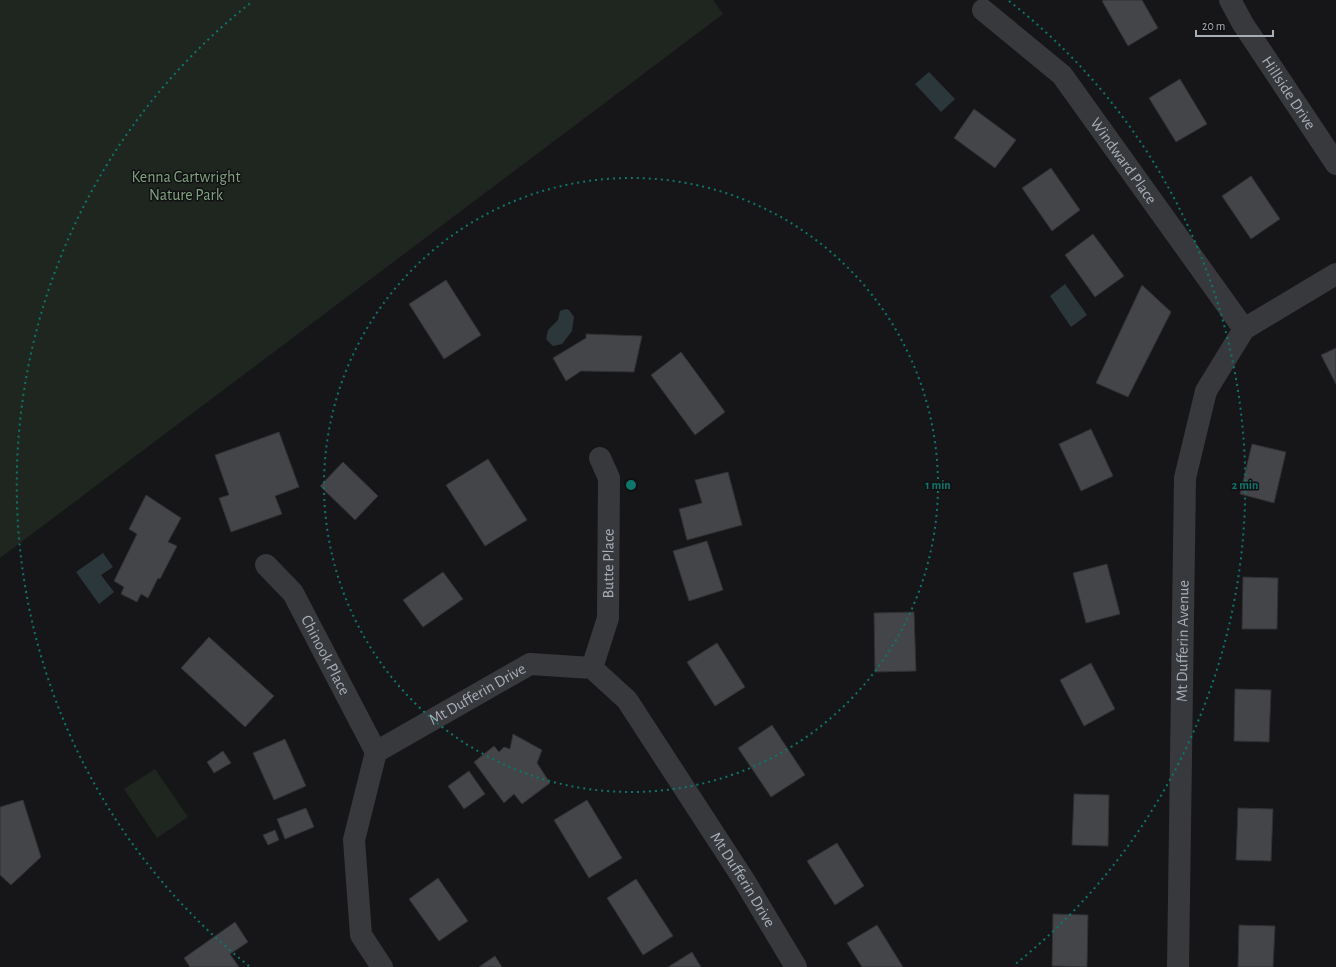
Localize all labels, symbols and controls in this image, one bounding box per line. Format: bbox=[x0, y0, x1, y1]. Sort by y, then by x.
scale bar bbox=[1196, 12, 1273, 38]
text: 20 m bbox=[1202, 20, 1225, 32]
street label: Hillside Drive bbox=[1259, 53, 1319, 132]
street label: Windward Place bbox=[1087, 115, 1160, 207]
park label: Kenna Cartwright Nature Park bbox=[131, 169, 241, 203]
centre of rings bbox=[624, 478, 638, 492]
text: 1 min bbox=[925, 479, 951, 491]
text: 2 min bbox=[1232, 479, 1258, 491]
street label: Butte Place bbox=[600, 528, 617, 599]
street label: Mt Dufferin Avenue bbox=[1174, 580, 1192, 702]
street label: Chinook Place bbox=[298, 613, 353, 698]
street label: Mt Dufferin Drive bbox=[426, 660, 528, 728]
street label: Mt Dufferin Drive bbox=[707, 829, 778, 930]

